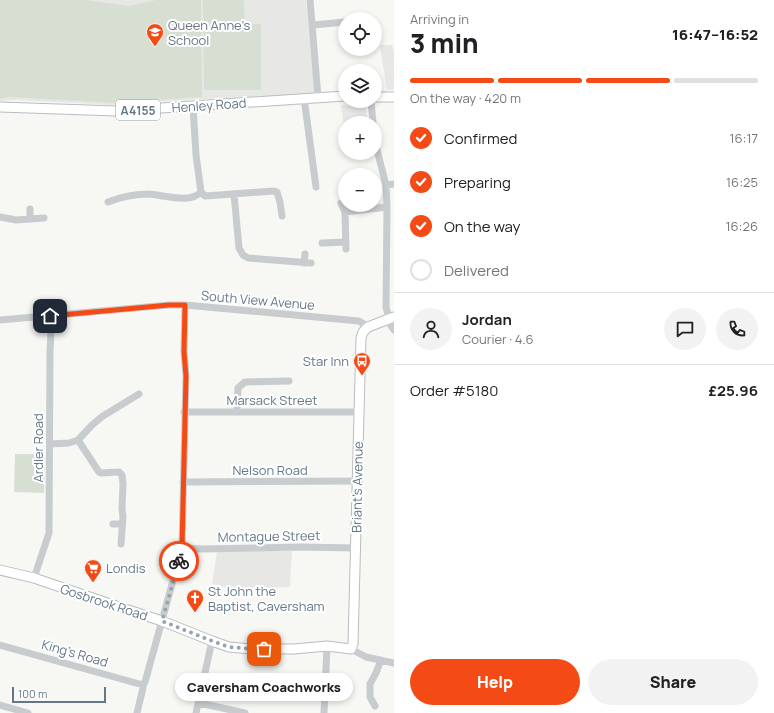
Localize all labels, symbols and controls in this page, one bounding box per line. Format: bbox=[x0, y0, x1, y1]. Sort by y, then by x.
text: Arriving in bbox=[410, 10, 469, 28]
map controls bbox=[338, 12, 382, 212]
button: locate bbox=[338, 12, 382, 56]
place label: Queen Anne's School bbox=[168, 16, 250, 49]
school or university icon: Queen Anne's School bbox=[145, 22, 165, 47]
text: 16:47–16:52 bbox=[672, 24, 758, 45]
text: 3 min bbox=[410, 25, 479, 61]
button: layers bbox=[338, 64, 382, 108]
text: On the way · 420 m bbox=[410, 89, 521, 107]
street label: Henley Road bbox=[171, 93, 247, 117]
road number: A4155 bbox=[116, 100, 160, 120]
button: + bbox=[338, 116, 382, 160]
icon: check bbox=[410, 127, 432, 149]
text: Confirmed bbox=[444, 128, 517, 149]
text: 16:17 bbox=[729, 129, 758, 147]
button: − bbox=[338, 168, 382, 212]
icon: check bbox=[410, 171, 432, 193]
text: Preparing bbox=[444, 172, 511, 193]
text: 16:25 bbox=[726, 173, 758, 191]
icon: check bbox=[410, 215, 432, 237]
text: On the way bbox=[444, 216, 520, 237]
text: 16:26 bbox=[725, 217, 758, 235]
text: Delivered bbox=[444, 260, 509, 281]
street label: South View Avenue bbox=[200, 286, 316, 314]
pin bbox=[33, 299, 67, 333]
icon: home bbox=[39, 305, 61, 327]
button: person bbox=[410, 308, 452, 350]
button: chat bbox=[664, 308, 706, 350]
button: phone bbox=[716, 308, 758, 350]
text: Jordan bbox=[462, 309, 512, 330]
text: Courier · 4.6 bbox=[462, 330, 534, 348]
bus stop icon: Star Inn bbox=[352, 351, 372, 376]
place label: Star Inn bbox=[303, 352, 349, 370]
text: Order #5180 bbox=[410, 380, 498, 401]
text: £25.96 bbox=[709, 380, 758, 401]
street label: Marsack Street bbox=[226, 391, 318, 409]
street label: Ardler Road bbox=[29, 413, 47, 483]
street label: Briant's Avenue bbox=[347, 441, 367, 533]
street label: Nelson Road bbox=[232, 461, 308, 479]
street label: Montague Street bbox=[218, 526, 320, 546]
courier bbox=[159, 541, 199, 581]
icon: bike bbox=[168, 550, 190, 572]
supermarket icon: Londis bbox=[83, 558, 103, 583]
place label: Londis bbox=[106, 559, 146, 577]
street label: Gosbrook Road bbox=[58, 579, 150, 625]
place label: St John the Baptist, Caversham bbox=[208, 582, 325, 615]
church icon: St John the Baptist, Caversham bbox=[185, 588, 205, 613]
pin bbox=[247, 632, 281, 666]
street label: King's Road bbox=[40, 635, 110, 671]
icon: bag bbox=[253, 638, 275, 660]
button: Help bbox=[410, 659, 580, 705]
button: Share bbox=[588, 659, 758, 705]
callout: Caversham Coachworks bbox=[175, 673, 353, 701]
text: Caversham Coachworks bbox=[187, 678, 341, 696]
scale bar bbox=[12, 685, 106, 704]
text: 100 m bbox=[18, 686, 47, 701]

